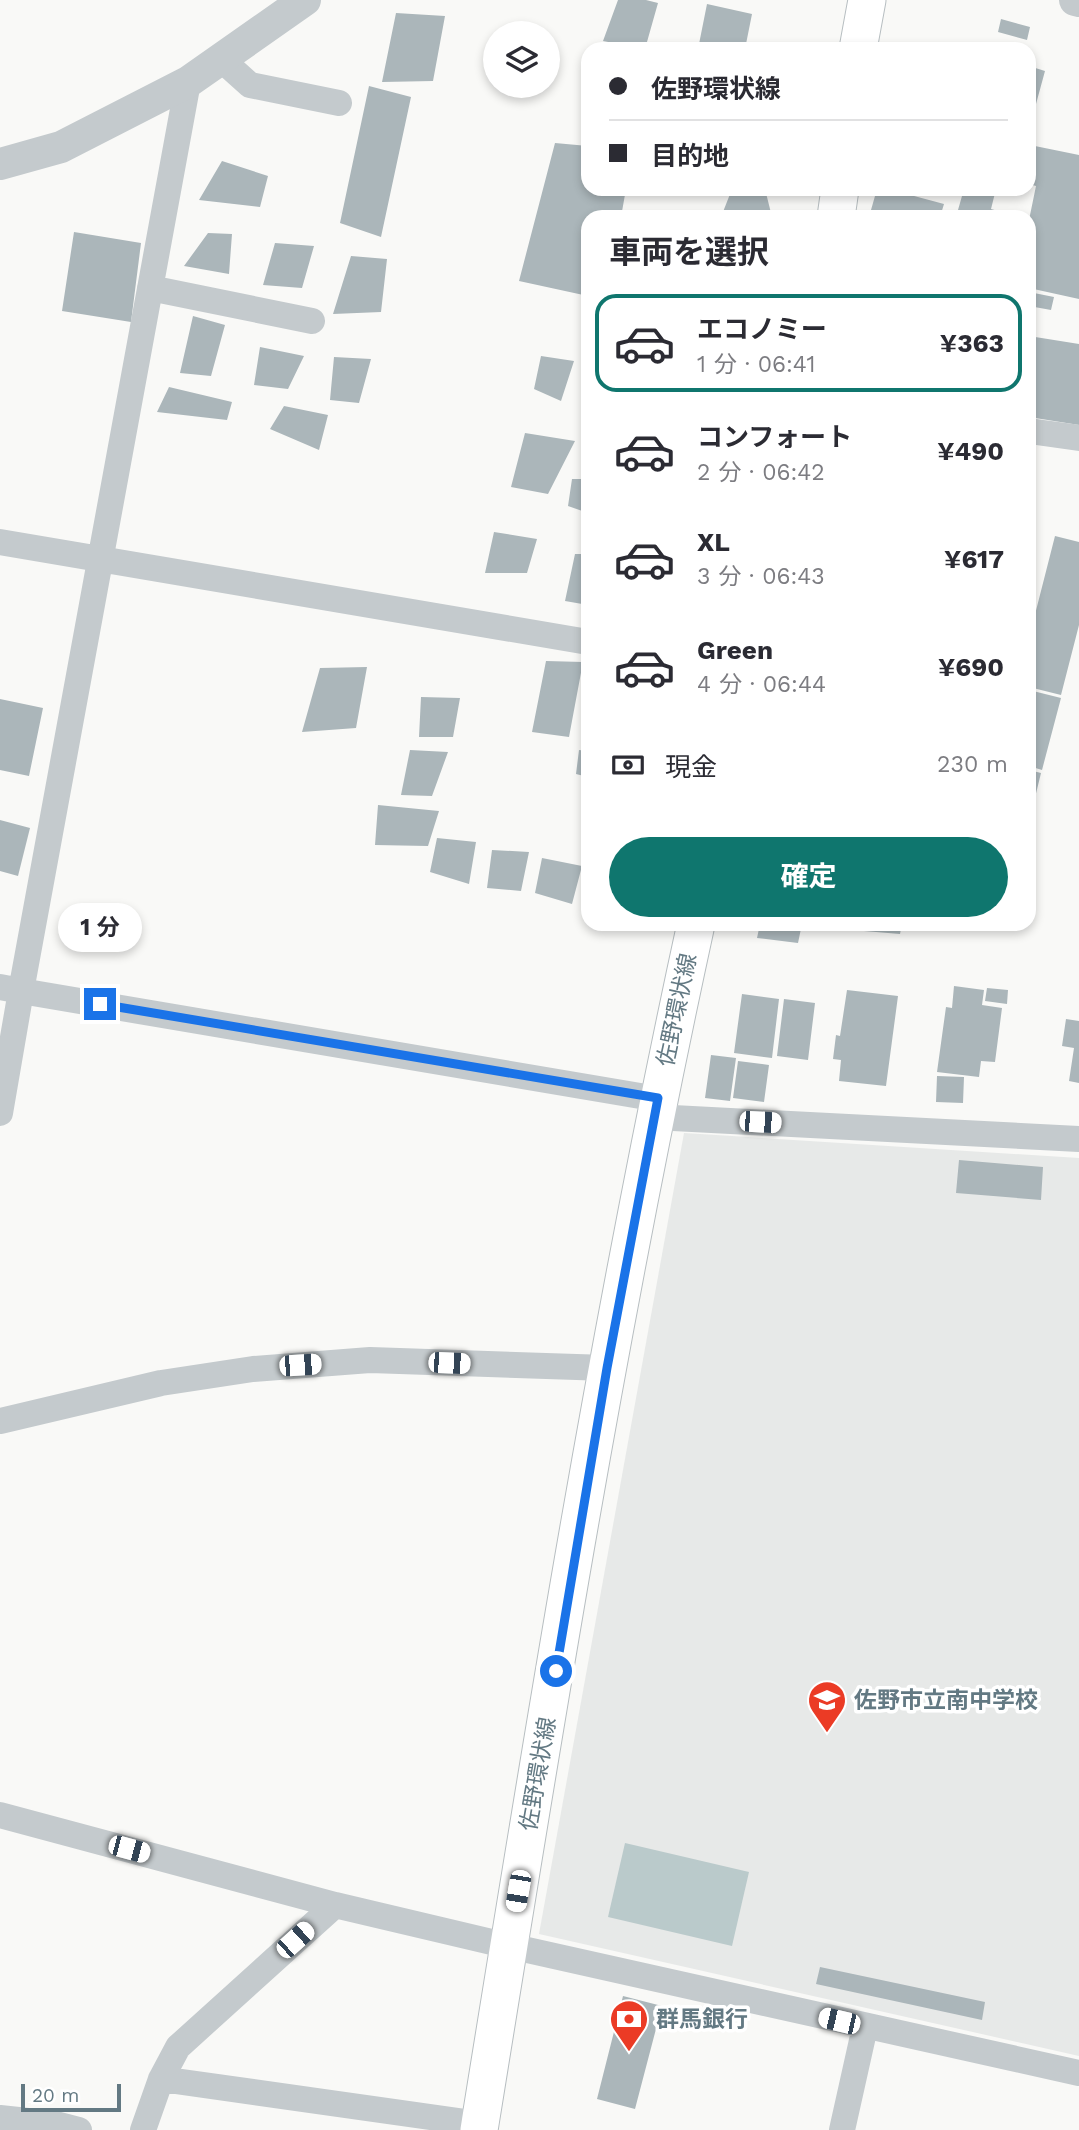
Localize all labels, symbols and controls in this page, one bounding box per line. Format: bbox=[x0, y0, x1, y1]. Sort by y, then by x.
map controls bbox=[483, 21, 560, 98]
button: layers bbox=[483, 21, 560, 98]
text: 佐野環状線 bbox=[651, 74, 781, 104]
text: 目的地 bbox=[651, 141, 729, 171]
text: 車両を選択 bbox=[609, 233, 769, 271]
icon: car bbox=[613, 312, 676, 375]
text: エコノミー bbox=[697, 314, 827, 344]
text: ¥363 bbox=[940, 328, 1004, 358]
text: 1 分 · 06:41 bbox=[697, 351, 815, 378]
icon: car bbox=[613, 420, 676, 483]
text: コンフォート bbox=[697, 422, 852, 452]
text: ¥490 bbox=[937, 436, 1004, 466]
text: 2 分 · 06:42 bbox=[697, 459, 825, 486]
text: XL bbox=[697, 527, 730, 557]
icon: car bbox=[613, 528, 676, 591]
text: ¥617 bbox=[944, 544, 1004, 574]
text: 3 分 · 06:43 bbox=[697, 563, 825, 590]
text: Green bbox=[697, 635, 773, 665]
icon: car bbox=[613, 636, 676, 699]
text: ¥690 bbox=[938, 652, 1004, 682]
text: 4 分 · 06:44 bbox=[697, 671, 826, 698]
icon: cash bbox=[609, 746, 647, 784]
text: 230 m bbox=[937, 751, 1008, 778]
text: 現金 bbox=[665, 752, 717, 782]
button: 確定 bbox=[609, 837, 1008, 917]
callout: 1 分 bbox=[58, 902, 142, 951]
text: 1 分 bbox=[80, 914, 120, 941]
street label: 佐野環状線 bbox=[652, 951, 702, 1069]
route end bbox=[84, 988, 116, 1020]
car bbox=[739, 1110, 782, 1134]
car bbox=[428, 1352, 471, 1374]
car bbox=[279, 1353, 322, 1377]
route start bbox=[540, 1655, 572, 1687]
school or university icon: 佐野市立南中学校 bbox=[806, 1679, 848, 1734]
place label: 佐野市立南中学校 bbox=[854, 1687, 1038, 1714]
street label: 佐野環状線 bbox=[515, 1715, 561, 1833]
car bbox=[106, 1833, 153, 1865]
car bbox=[505, 1868, 532, 1914]
car bbox=[273, 1918, 318, 1962]
bank icon: 群馬銀行 bbox=[608, 1998, 650, 2053]
place label: 群馬銀行 bbox=[656, 2006, 748, 2033]
car bbox=[817, 2006, 862, 2036]
scale bar bbox=[21, 2081, 121, 2113]
text: 20 m bbox=[32, 2084, 79, 2107]

